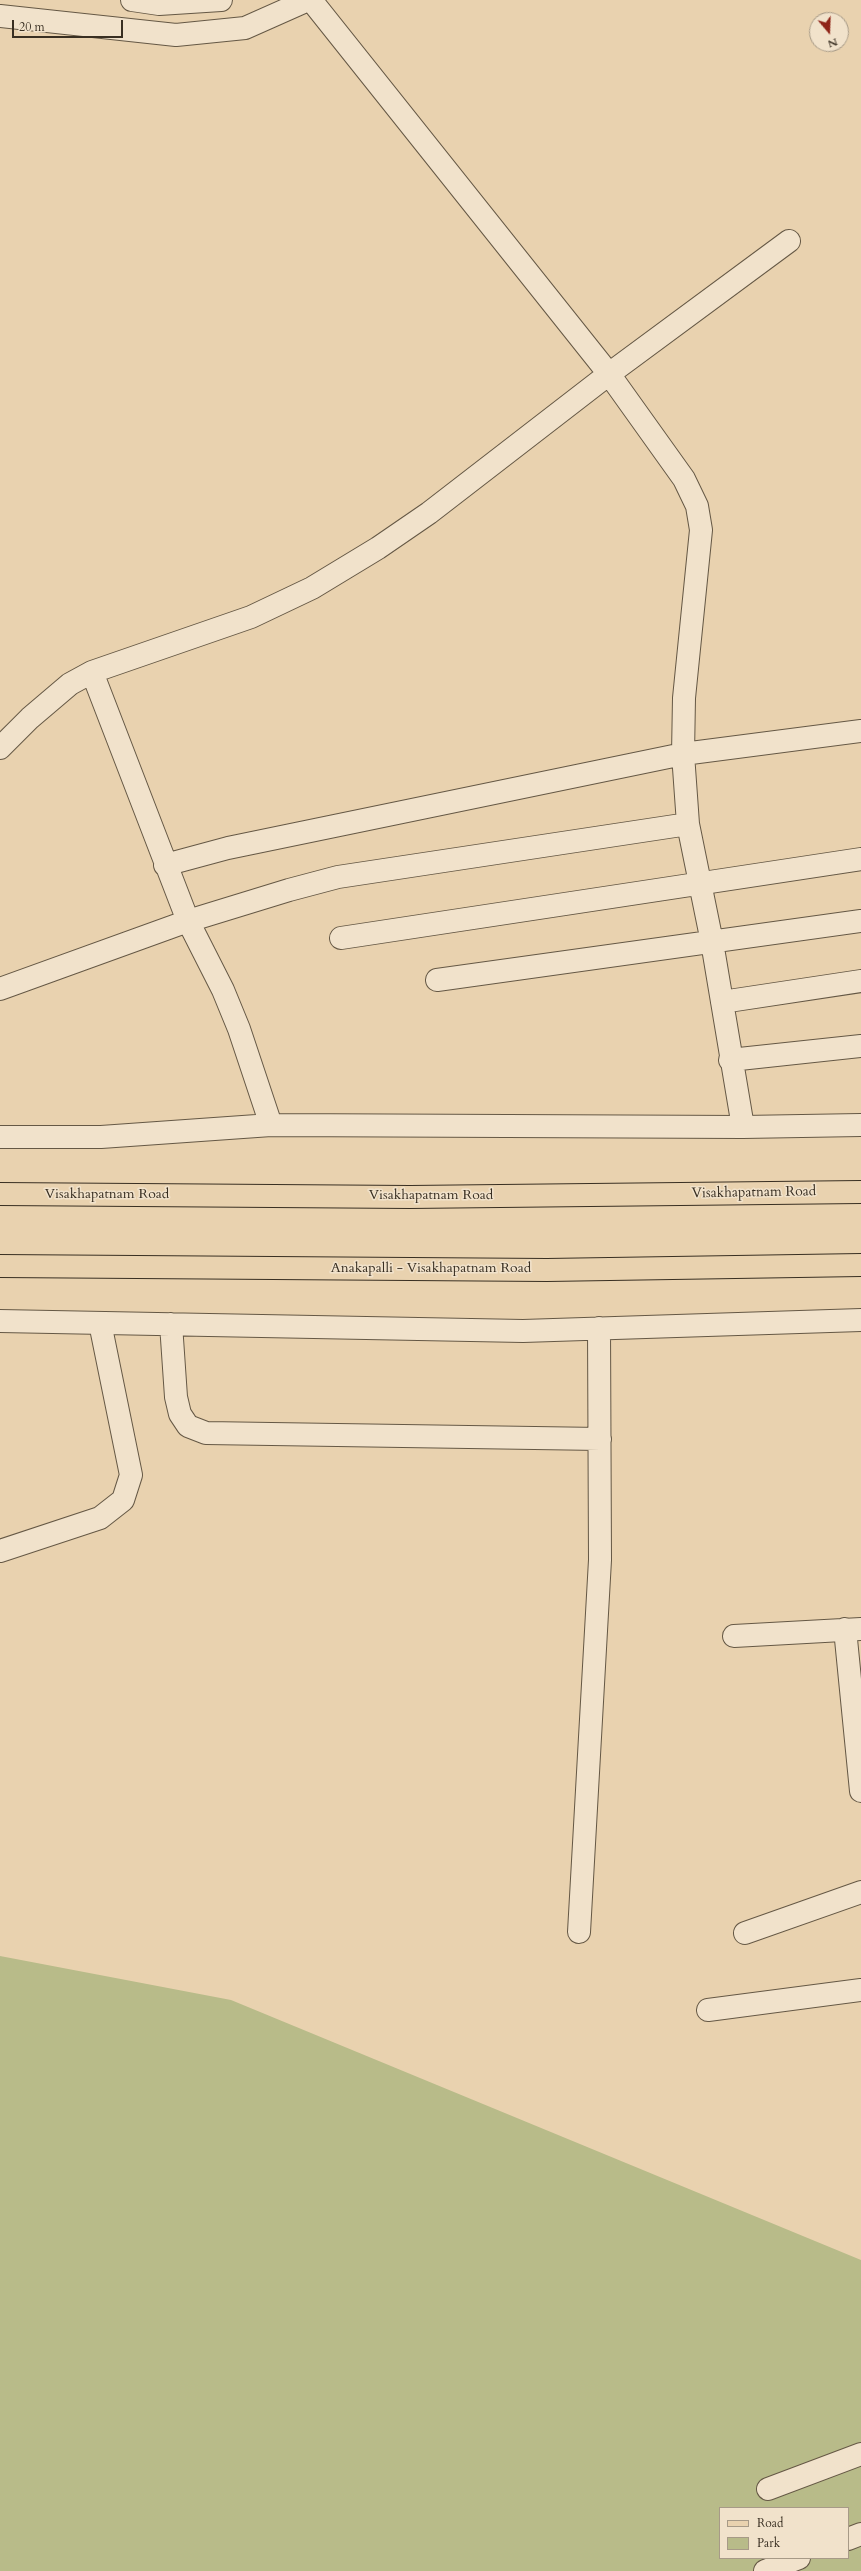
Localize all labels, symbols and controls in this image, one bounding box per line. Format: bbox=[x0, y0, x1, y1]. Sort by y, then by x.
scale bar bbox=[14, 12, 125, 38]
north arrow bbox=[809, 12, 849, 52]
text: 20 m bbox=[19, 19, 45, 35]
text: N bbox=[826, 34, 840, 52]
street label: Visakhapatnam Road bbox=[692, 1184, 816, 1202]
street label: Visakhapatnam Road bbox=[45, 1187, 169, 1203]
street label: Visakhapatnam Road bbox=[369, 1188, 493, 1204]
street label: Anakapalli - Visakhapatnam Road bbox=[331, 1261, 531, 1277]
legend bbox=[719, 2507, 849, 2559]
text: Road bbox=[757, 2515, 783, 2531]
text: Park bbox=[757, 2535, 780, 2551]

